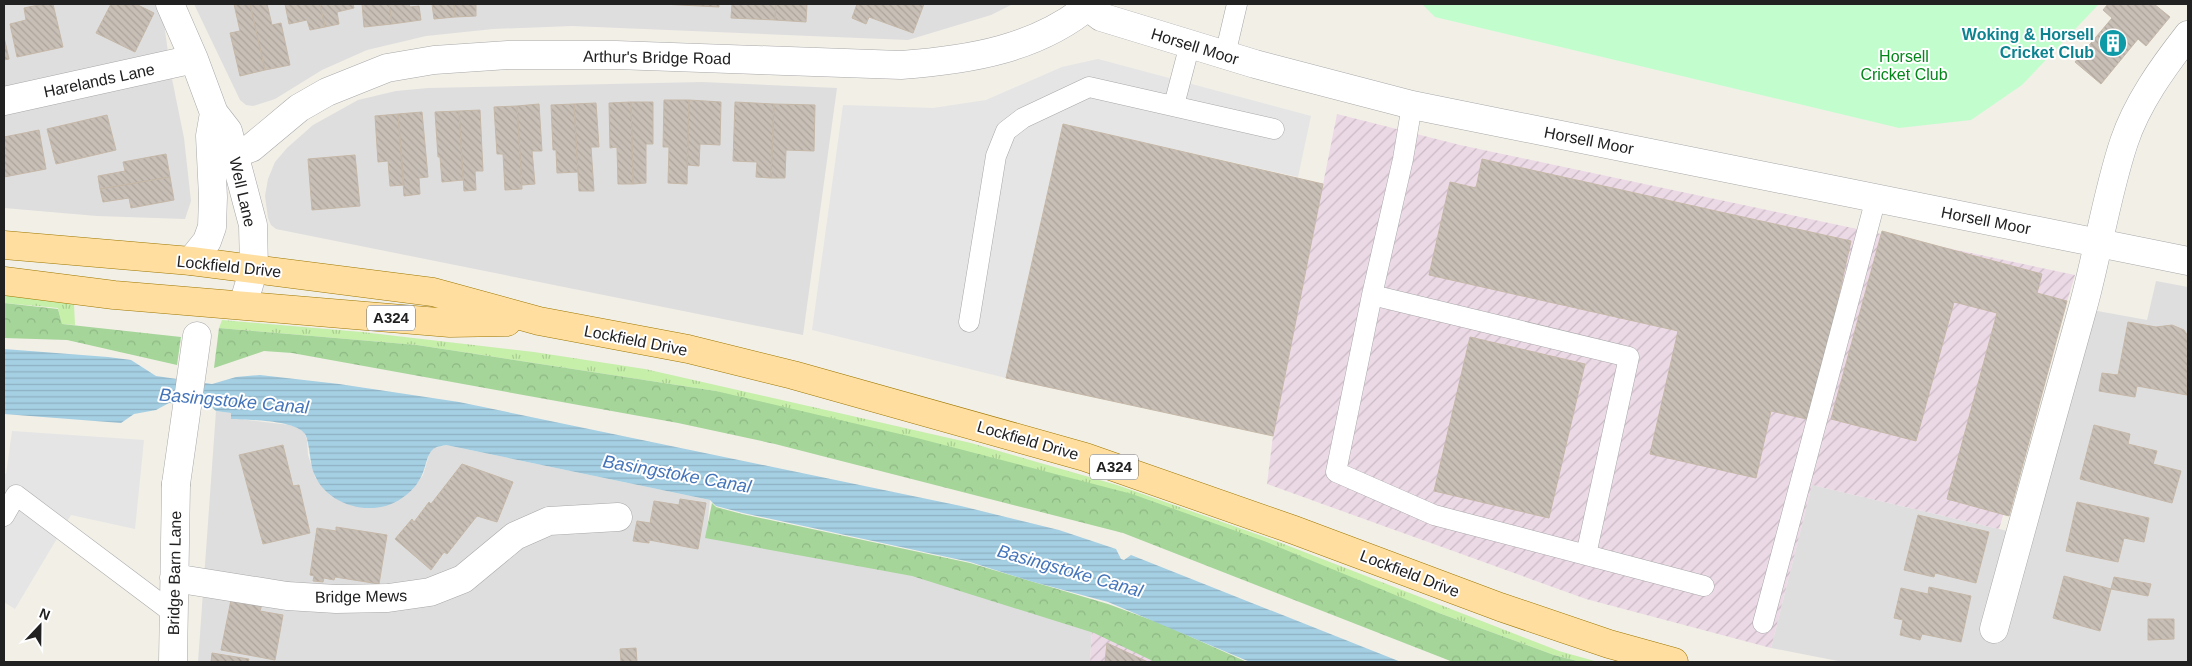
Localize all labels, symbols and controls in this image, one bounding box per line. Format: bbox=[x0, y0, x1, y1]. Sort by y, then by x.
street label: Horsell Moor bbox=[1149, 25, 1241, 68]
place label: Woking & Horsell Cricket Club bbox=[1962, 26, 2094, 61]
building icon: Woking & Horsell Cricket Club bbox=[2098, 28, 2128, 58]
street label: Arthur's Bridge Road bbox=[583, 48, 731, 67]
park label: Horsell Cricket Club bbox=[1860, 48, 1948, 83]
street label: Harelands Lane bbox=[42, 60, 156, 101]
street label: Horsell Moor bbox=[1543, 123, 1636, 158]
street label: Well Lane bbox=[226, 156, 259, 229]
street label: Horsell Moor bbox=[1940, 203, 2033, 238]
street label: Lockfield Drive bbox=[176, 253, 282, 280]
road number: A324 bbox=[367, 306, 415, 330]
street label: Lockfield Drive bbox=[583, 322, 689, 359]
water label: Basingstoke Canal bbox=[158, 384, 311, 418]
street label: Lockfield Drive bbox=[975, 418, 1081, 463]
water label: Basingstoke Canal bbox=[601, 451, 754, 497]
road number: A324 bbox=[1090, 454, 1138, 480]
street label: Bridge Barn Lane bbox=[165, 511, 184, 635]
water label: Basingstoke Canal bbox=[995, 541, 1146, 602]
street label: Lockfield Drive bbox=[1358, 547, 1462, 600]
street label: Bridge Mews bbox=[315, 587, 407, 606]
north arrow bbox=[15, 601, 65, 651]
text: N bbox=[37, 605, 53, 623]

